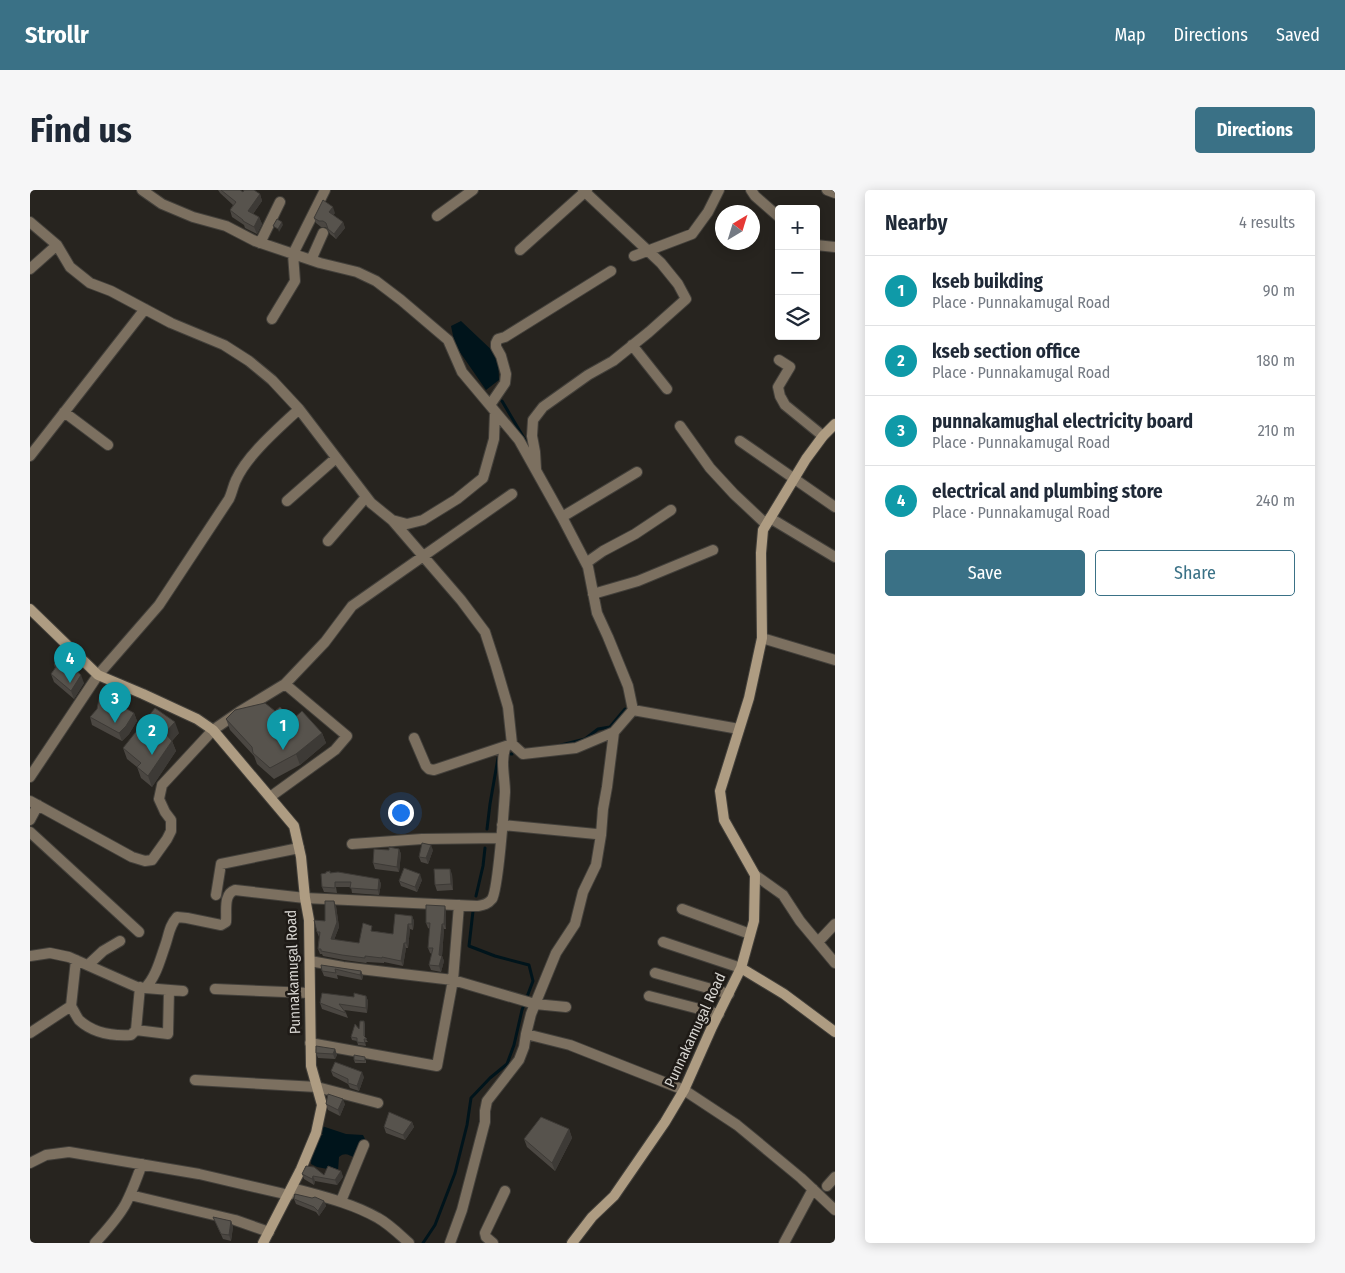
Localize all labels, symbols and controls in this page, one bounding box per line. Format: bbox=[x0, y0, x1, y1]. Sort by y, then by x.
text: Strollr bbox=[25, 21, 89, 49]
text: Map bbox=[1114, 24, 1146, 46]
text: Directions bbox=[1174, 24, 1248, 46]
text: Saved bbox=[1276, 24, 1320, 46]
button: Directions bbox=[1195, 107, 1315, 153]
text: Find us bbox=[30, 109, 132, 151]
north arrow bbox=[715, 205, 760, 250]
map controls bbox=[775, 205, 820, 340]
button: + bbox=[775, 205, 820, 250]
text: Nearby bbox=[885, 210, 947, 236]
text: 4 results bbox=[1239, 213, 1295, 232]
button: − bbox=[775, 250, 820, 295]
text: kseb buikding bbox=[932, 270, 1043, 293]
text: 1 bbox=[898, 281, 904, 300]
text: 90 m bbox=[1263, 281, 1295, 300]
text: Place · Punnakamugal Road bbox=[932, 293, 1110, 312]
button: layers bbox=[775, 295, 820, 340]
text: kseb section office bbox=[932, 340, 1080, 363]
text: 2 bbox=[897, 351, 905, 370]
text: 180 m bbox=[1256, 351, 1295, 370]
text: Place · Punnakamugal Road bbox=[932, 363, 1110, 382]
text: punnakamughal electricity board bbox=[932, 410, 1193, 433]
text: 3 bbox=[897, 421, 905, 440]
text: 210 m bbox=[1258, 421, 1295, 440]
text: Place · Punnakamugal Road bbox=[932, 433, 1110, 452]
text: electrical and plumbing store bbox=[932, 480, 1163, 503]
text: 4 bbox=[897, 491, 905, 510]
text: 240 m bbox=[1256, 491, 1295, 510]
text: Place · Punnakamugal Road bbox=[932, 503, 1110, 522]
button: Save bbox=[885, 550, 1085, 596]
button: Share bbox=[1095, 550, 1295, 596]
pin: 4 bbox=[54, 642, 86, 683]
pin: 3 bbox=[99, 682, 131, 723]
pin: 1 bbox=[267, 709, 299, 750]
pin: 2 bbox=[136, 714, 168, 755]
your location bbox=[388, 800, 414, 826]
street label: Punnakamugal Road bbox=[282, 909, 304, 1035]
street label: Punnakamugal Road bbox=[661, 970, 729, 1090]

